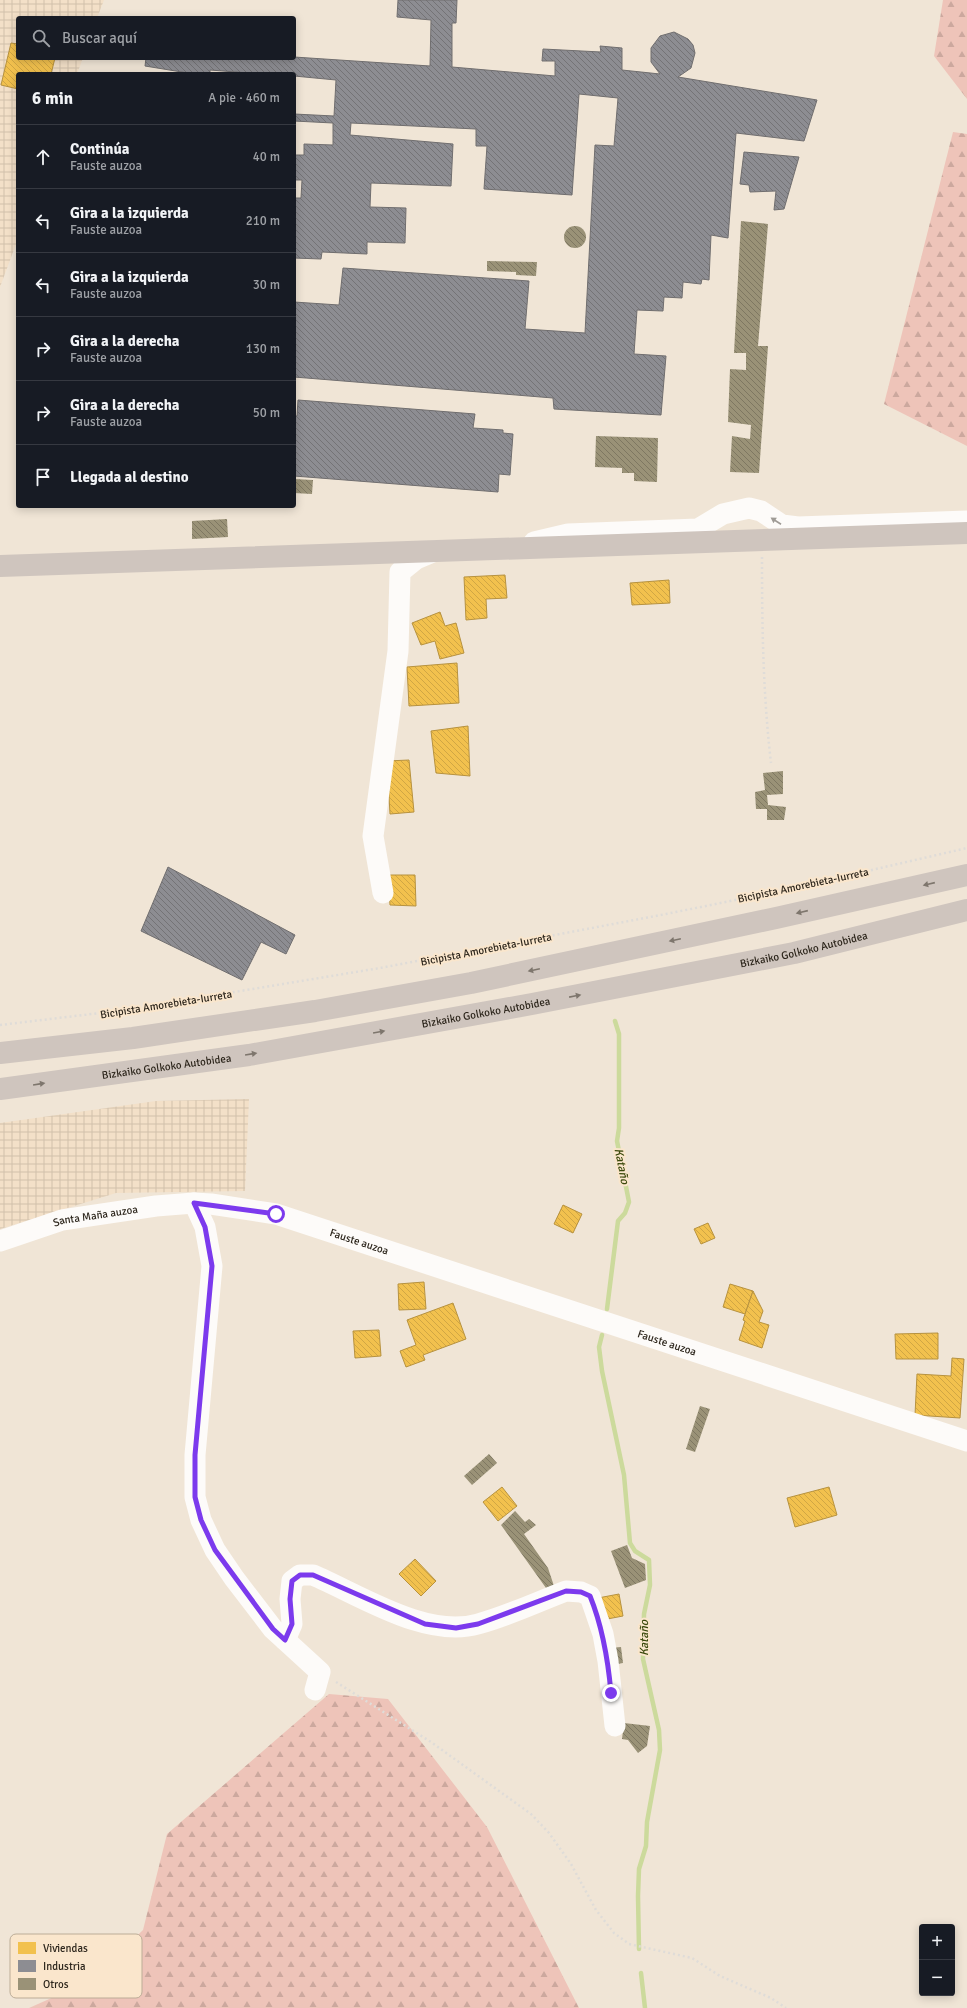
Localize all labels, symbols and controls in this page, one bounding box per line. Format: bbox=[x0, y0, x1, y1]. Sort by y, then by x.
search box bbox=[16, 16, 296, 60]
icon: search bbox=[30, 27, 52, 49]
text: Buscar aquí bbox=[62, 29, 137, 47]
text: 6 min bbox=[32, 88, 73, 109]
text: A pie · 460 m bbox=[208, 90, 280, 106]
text: Continúa bbox=[70, 140, 129, 158]
icon: ahead bbox=[32, 146, 54, 168]
text: 40 m bbox=[253, 149, 280, 165]
text: Fauste auzoa bbox=[70, 158, 142, 174]
text: Gira a la izquierda bbox=[70, 204, 189, 222]
icon: left bbox=[32, 210, 54, 232]
text: 210 m bbox=[246, 213, 280, 229]
text: Fauste auzoa bbox=[70, 222, 142, 238]
text: Gira a la izquierda bbox=[70, 268, 189, 286]
icon: left bbox=[32, 274, 54, 296]
text: 30 m bbox=[253, 277, 280, 293]
text: Fauste auzoa bbox=[70, 286, 142, 302]
text: Gira a la derecha bbox=[70, 332, 180, 350]
icon: right bbox=[32, 338, 54, 360]
text: 130 m bbox=[246, 341, 280, 357]
text: Fauste auzoa bbox=[70, 350, 142, 366]
text: Gira a la derecha bbox=[70, 396, 180, 414]
icon: right bbox=[32, 402, 54, 424]
text: 50 m bbox=[253, 405, 280, 421]
text: Fauste auzoa bbox=[70, 414, 142, 430]
icon: arrive bbox=[32, 466, 54, 488]
text: Llegada al destino bbox=[70, 468, 189, 486]
one-way arrow bbox=[770, 517, 781, 525]
street label: Bicipista Amorebieta-Iurreta bbox=[736, 865, 870, 906]
one-way arrow bbox=[923, 881, 935, 887]
one-way arrow bbox=[796, 910, 808, 916]
street label: Bizkaiko Golkoko Autobidea bbox=[739, 929, 869, 970]
street label: Bicipista Amorebieta-Iurreta bbox=[419, 930, 553, 969]
one-way arrow bbox=[669, 937, 681, 943]
one-way arrow bbox=[528, 967, 540, 973]
street label: Bicipista Amorebieta-Iurreta bbox=[99, 988, 233, 1021]
one-way arrow bbox=[569, 993, 581, 999]
street label: Bizkaiko Golkoko Autobidea bbox=[421, 995, 552, 1031]
one-way arrow bbox=[372, 1028, 385, 1034]
street label: Bizkaiko Golkoko Autobidea bbox=[101, 1051, 233, 1082]
one-way arrow bbox=[244, 1051, 257, 1057]
one-way arrow bbox=[33, 1081, 45, 1087]
water label: Kataño bbox=[611, 1147, 632, 1186]
street label: Santa Maña auzoa bbox=[51, 1203, 139, 1230]
route start bbox=[267, 1205, 285, 1223]
street label: Fauste auzoa bbox=[328, 1226, 391, 1258]
street label: Fauste auzoa bbox=[636, 1327, 698, 1359]
water label: Kataño bbox=[637, 1619, 652, 1656]
route end bbox=[602, 1684, 620, 1702]
map controls bbox=[919, 1924, 955, 1996]
button: + bbox=[919, 1924, 955, 1960]
legend bbox=[10, 1934, 142, 1998]
text: Viviendas bbox=[43, 1942, 88, 1955]
text: Industria bbox=[43, 1960, 86, 1973]
button: − bbox=[919, 1960, 955, 1996]
text: Otros bbox=[43, 1978, 69, 1991]

